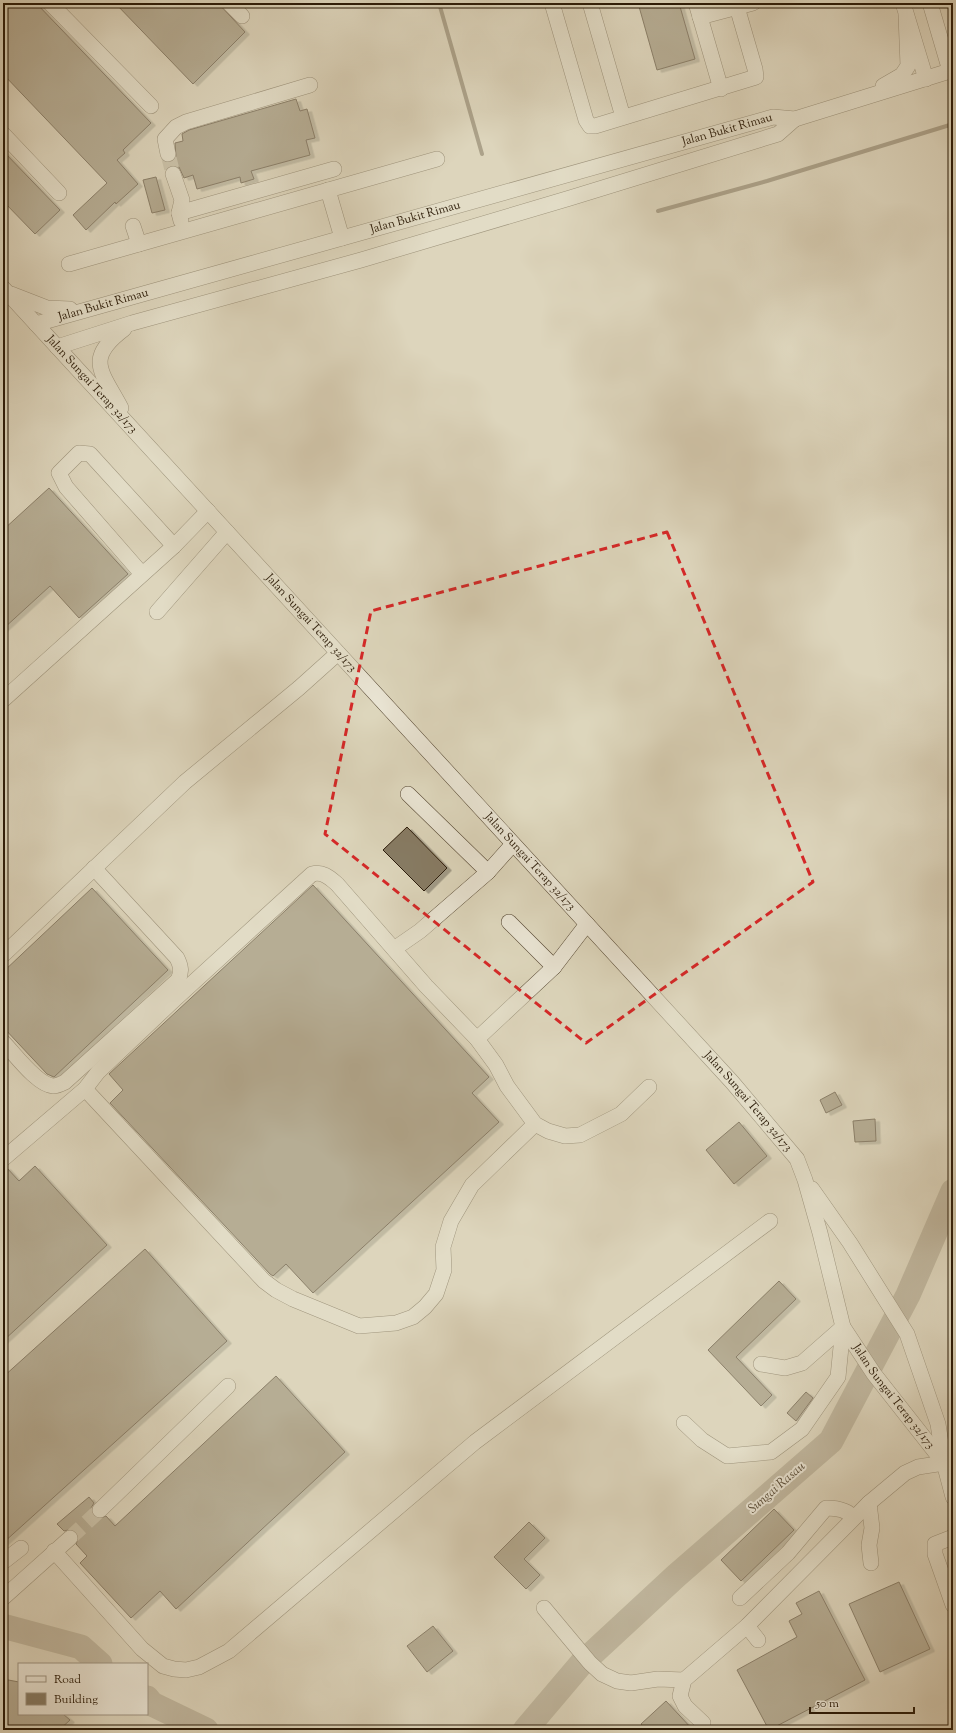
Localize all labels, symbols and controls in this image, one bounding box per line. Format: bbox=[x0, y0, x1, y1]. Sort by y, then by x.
street label: Jalan Bukit Rimau bbox=[679, 109, 774, 151]
street label: Jalan Bukit Rimau bbox=[367, 196, 463, 239]
street label: Jalan Bukit Rimau bbox=[55, 284, 151, 327]
street label: Jalan Sungai Terap 32/173 bbox=[41, 331, 142, 438]
street label: Jalan Sungai Terap 32/173 bbox=[260, 569, 361, 676]
street label: Jalan Sungai Terap 32/173 bbox=[479, 808, 580, 915]
street label: Jalan Sungai Terap 32/173 bbox=[698, 1047, 796, 1156]
street label: Jalan Sungai Terap 32/173 bbox=[847, 1340, 939, 1453]
water label: Sungai Rasau bbox=[745, 1458, 810, 1518]
legend bbox=[18, 1663, 148, 1715]
text: Road bbox=[54, 1671, 81, 1689]
scale bar bbox=[810, 1689, 914, 1715]
text: Building bbox=[54, 1691, 98, 1709]
text: 50 m bbox=[815, 1695, 839, 1713]

